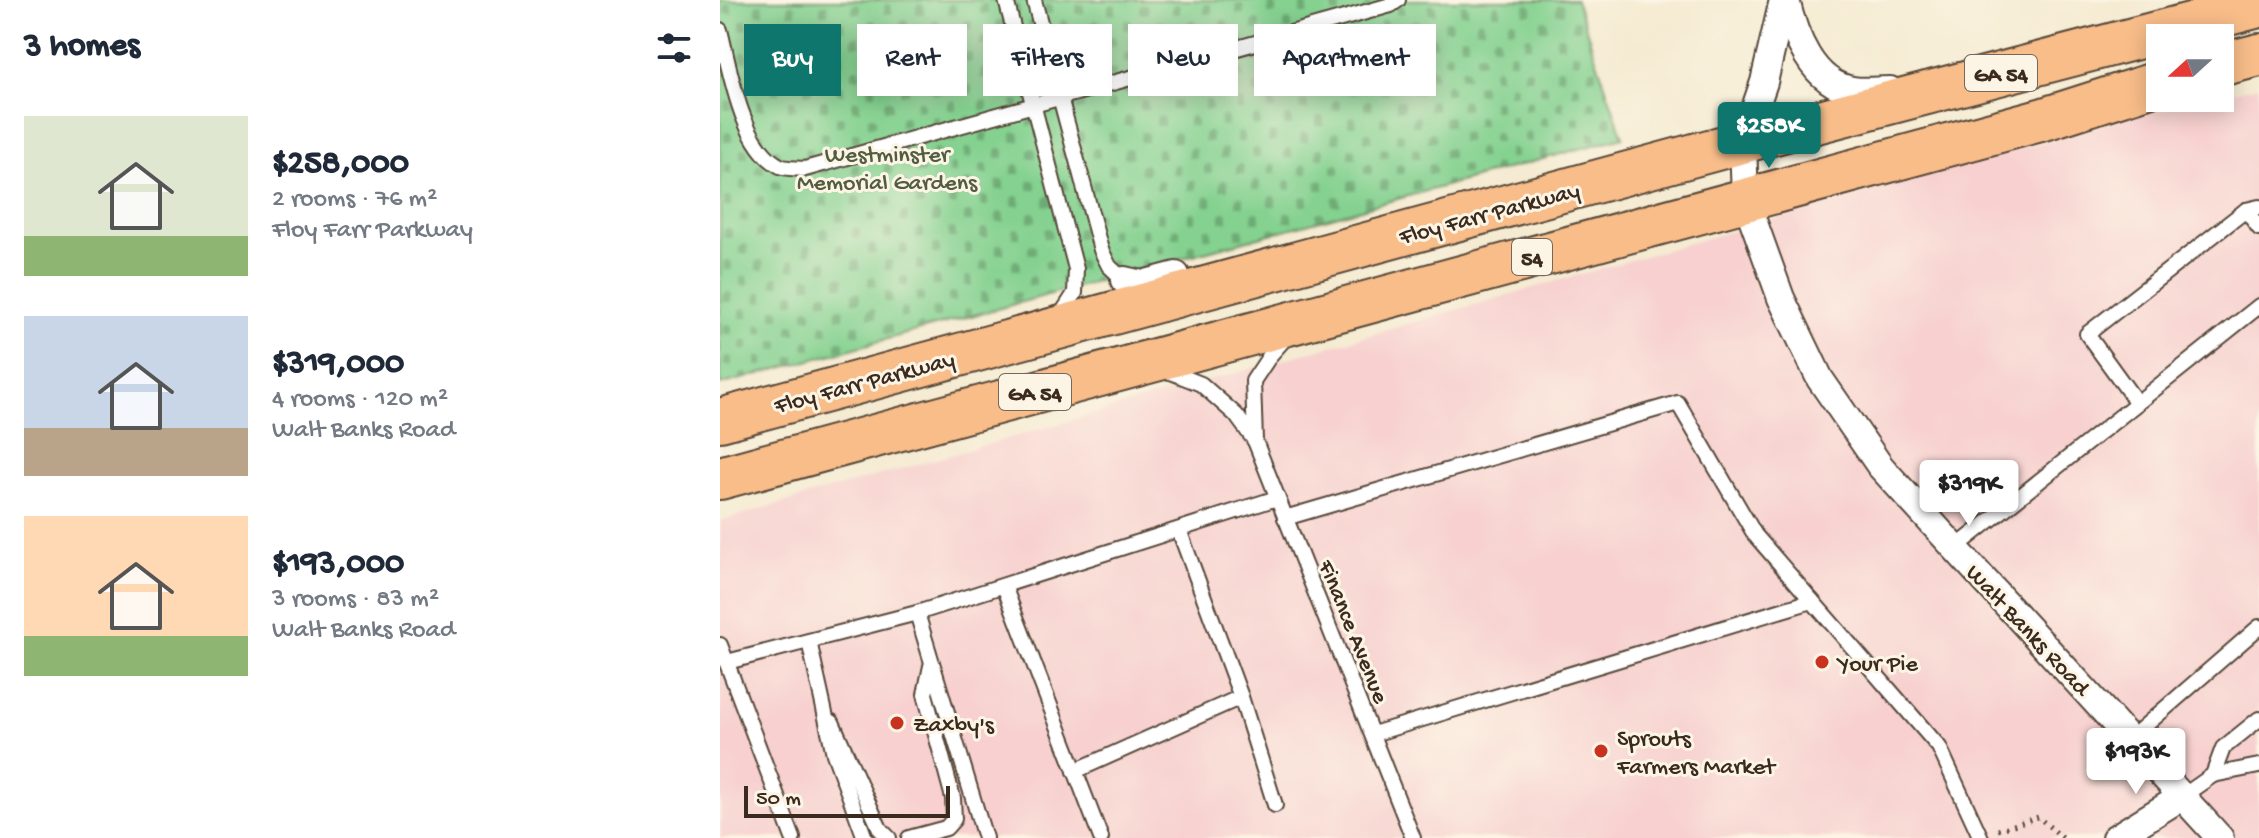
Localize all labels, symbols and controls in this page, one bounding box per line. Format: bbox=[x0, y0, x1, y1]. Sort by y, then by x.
chip: Buy bbox=[744, 24, 841, 96]
chip: Rent bbox=[857, 24, 967, 96]
chip: Filters bbox=[983, 24, 1112, 96]
chip: New bbox=[1128, 24, 1238, 96]
chip: Apartment bbox=[1254, 24, 1436, 96]
north arrow bbox=[2146, 24, 2234, 112]
map controls bbox=[2146, 24, 2234, 112]
icon: filters bbox=[652, 26, 696, 70]
text: 3 homes bbox=[24, 28, 140, 68]
road number: GA 54 bbox=[1965, 55, 2037, 91]
pin: $258K bbox=[1713, 102, 1825, 170]
text: $258K bbox=[1736, 112, 1802, 143]
park label: Westminster Memorial Gardens bbox=[797, 142, 978, 199]
text: $258,000 bbox=[272, 145, 409, 185]
icon: home bbox=[88, 148, 184, 244]
street label: Floy Farr Parkway bbox=[1396, 177, 1583, 254]
text: 2 rooms · 76 m² bbox=[272, 185, 437, 216]
text: Floy Farr Parkway bbox=[272, 216, 473, 247]
road number: 54 bbox=[1512, 239, 1552, 275]
text: $319,000 bbox=[272, 345, 404, 385]
street label: Floy Farr Parkway bbox=[771, 346, 958, 423]
icon: home bbox=[88, 348, 184, 444]
road number: GA 54 bbox=[999, 374, 1071, 410]
text: 4 rooms · 120 m² bbox=[272, 385, 448, 416]
text: Walt Banks Road bbox=[272, 416, 455, 447]
pin: $319K bbox=[1913, 460, 2025, 528]
text: $319K bbox=[1937, 470, 2001, 501]
text: $193,000 bbox=[272, 545, 404, 585]
icon: home bbox=[88, 548, 184, 644]
street label: Finance Avenue bbox=[1309, 555, 1394, 709]
street label: Walt Banks Road bbox=[1958, 560, 2096, 705]
text: 3 rooms · 83 m² bbox=[272, 585, 439, 616]
text: Walt Banks Road bbox=[272, 616, 455, 647]
place label: Your Pie bbox=[1836, 651, 1918, 680]
marker: Your Pie bbox=[1813, 653, 1831, 671]
place label: Zaxby's bbox=[913, 712, 995, 741]
marker: Zaxby's bbox=[888, 714, 906, 732]
place label: Sprouts Farmers Market bbox=[1616, 726, 1777, 783]
pin: $193K bbox=[2080, 728, 2192, 796]
text: $193K bbox=[2104, 738, 2168, 769]
marker: Sprouts Farmers Market bbox=[1592, 742, 1610, 760]
scale bar bbox=[744, 782, 950, 818]
text: 50 m bbox=[756, 787, 801, 813]

